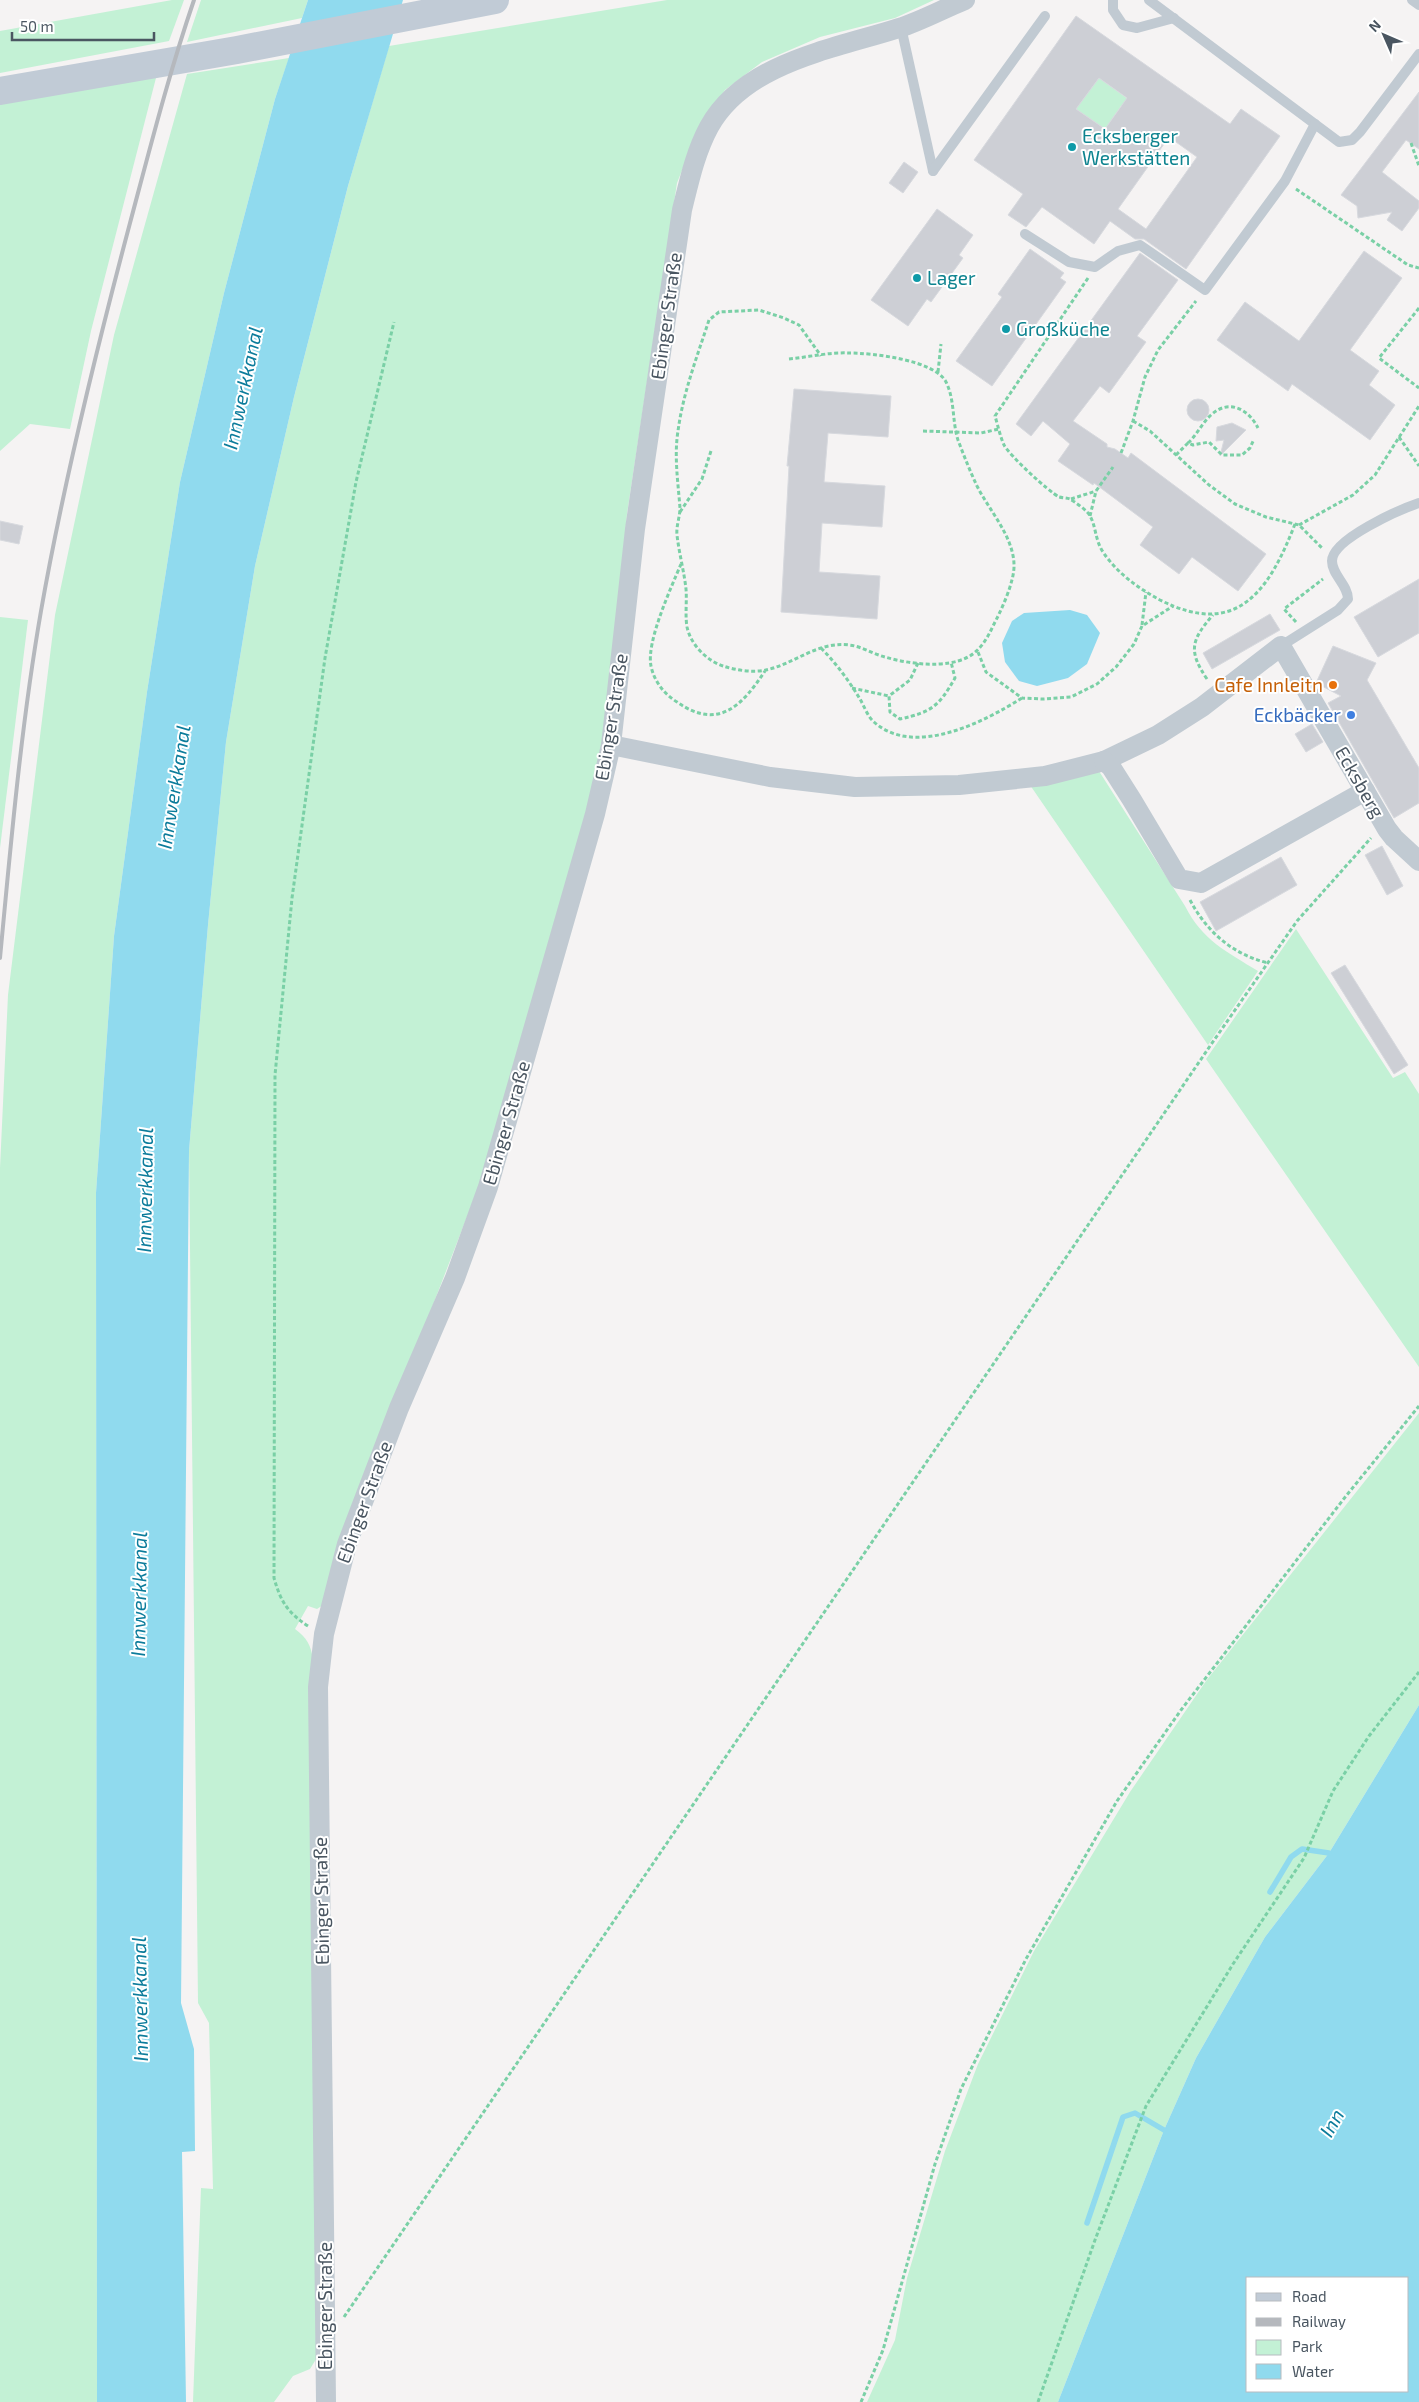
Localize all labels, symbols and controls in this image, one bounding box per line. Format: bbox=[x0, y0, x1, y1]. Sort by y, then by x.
scale bar bbox=[12, 10, 155, 42]
north arrow bbox=[1359, 10, 1409, 60]
text: N bbox=[1365, 16, 1384, 35]
text: 50 m bbox=[20, 17, 54, 35]
place label: Ecksberger Werkstätten bbox=[1082, 124, 1190, 169]
marker: Ecksberger Werkstätten bbox=[1066, 141, 1078, 153]
street label: Ebinger Straße bbox=[645, 251, 686, 381]
place label: Lager bbox=[927, 266, 976, 289]
marker: Lager bbox=[911, 272, 923, 284]
place label: Großküche bbox=[1016, 317, 1110, 340]
marker: Großküche bbox=[1000, 323, 1012, 335]
water label: Innwerkkanal bbox=[217, 324, 267, 451]
street label: Ebinger Straße bbox=[589, 652, 632, 782]
place label: Cafe Innleitn bbox=[1214, 673, 1323, 696]
marker: Cafe Innleitn bbox=[1327, 679, 1339, 691]
place label: Eckbäcker bbox=[1254, 703, 1341, 726]
marker: Eckbäcker bbox=[1345, 709, 1357, 721]
water label: Innwerkkanal bbox=[151, 723, 195, 851]
street label: Ecksberg bbox=[1331, 742, 1390, 822]
street label: Ebinger Straße bbox=[477, 1058, 534, 1188]
water label: Innwerkkanal bbox=[131, 1127, 157, 1253]
street label: Ebinger Straße bbox=[331, 1438, 396, 1566]
water label: Innwerkkanal bbox=[125, 1531, 151, 1657]
street label: Ebinger Straße bbox=[308, 1837, 333, 1965]
water label: Innwerkkanal bbox=[126, 1936, 152, 2062]
water label: Inn bbox=[1314, 2104, 1349, 2141]
street label: Ebinger Straße bbox=[313, 2242, 336, 2370]
legend bbox=[1246, 2277, 1409, 2392]
text: Road bbox=[1292, 2287, 1327, 2305]
text: Railway bbox=[1292, 2312, 1346, 2330]
text: Park bbox=[1292, 2337, 1323, 2355]
text: Water bbox=[1292, 2362, 1334, 2380]

